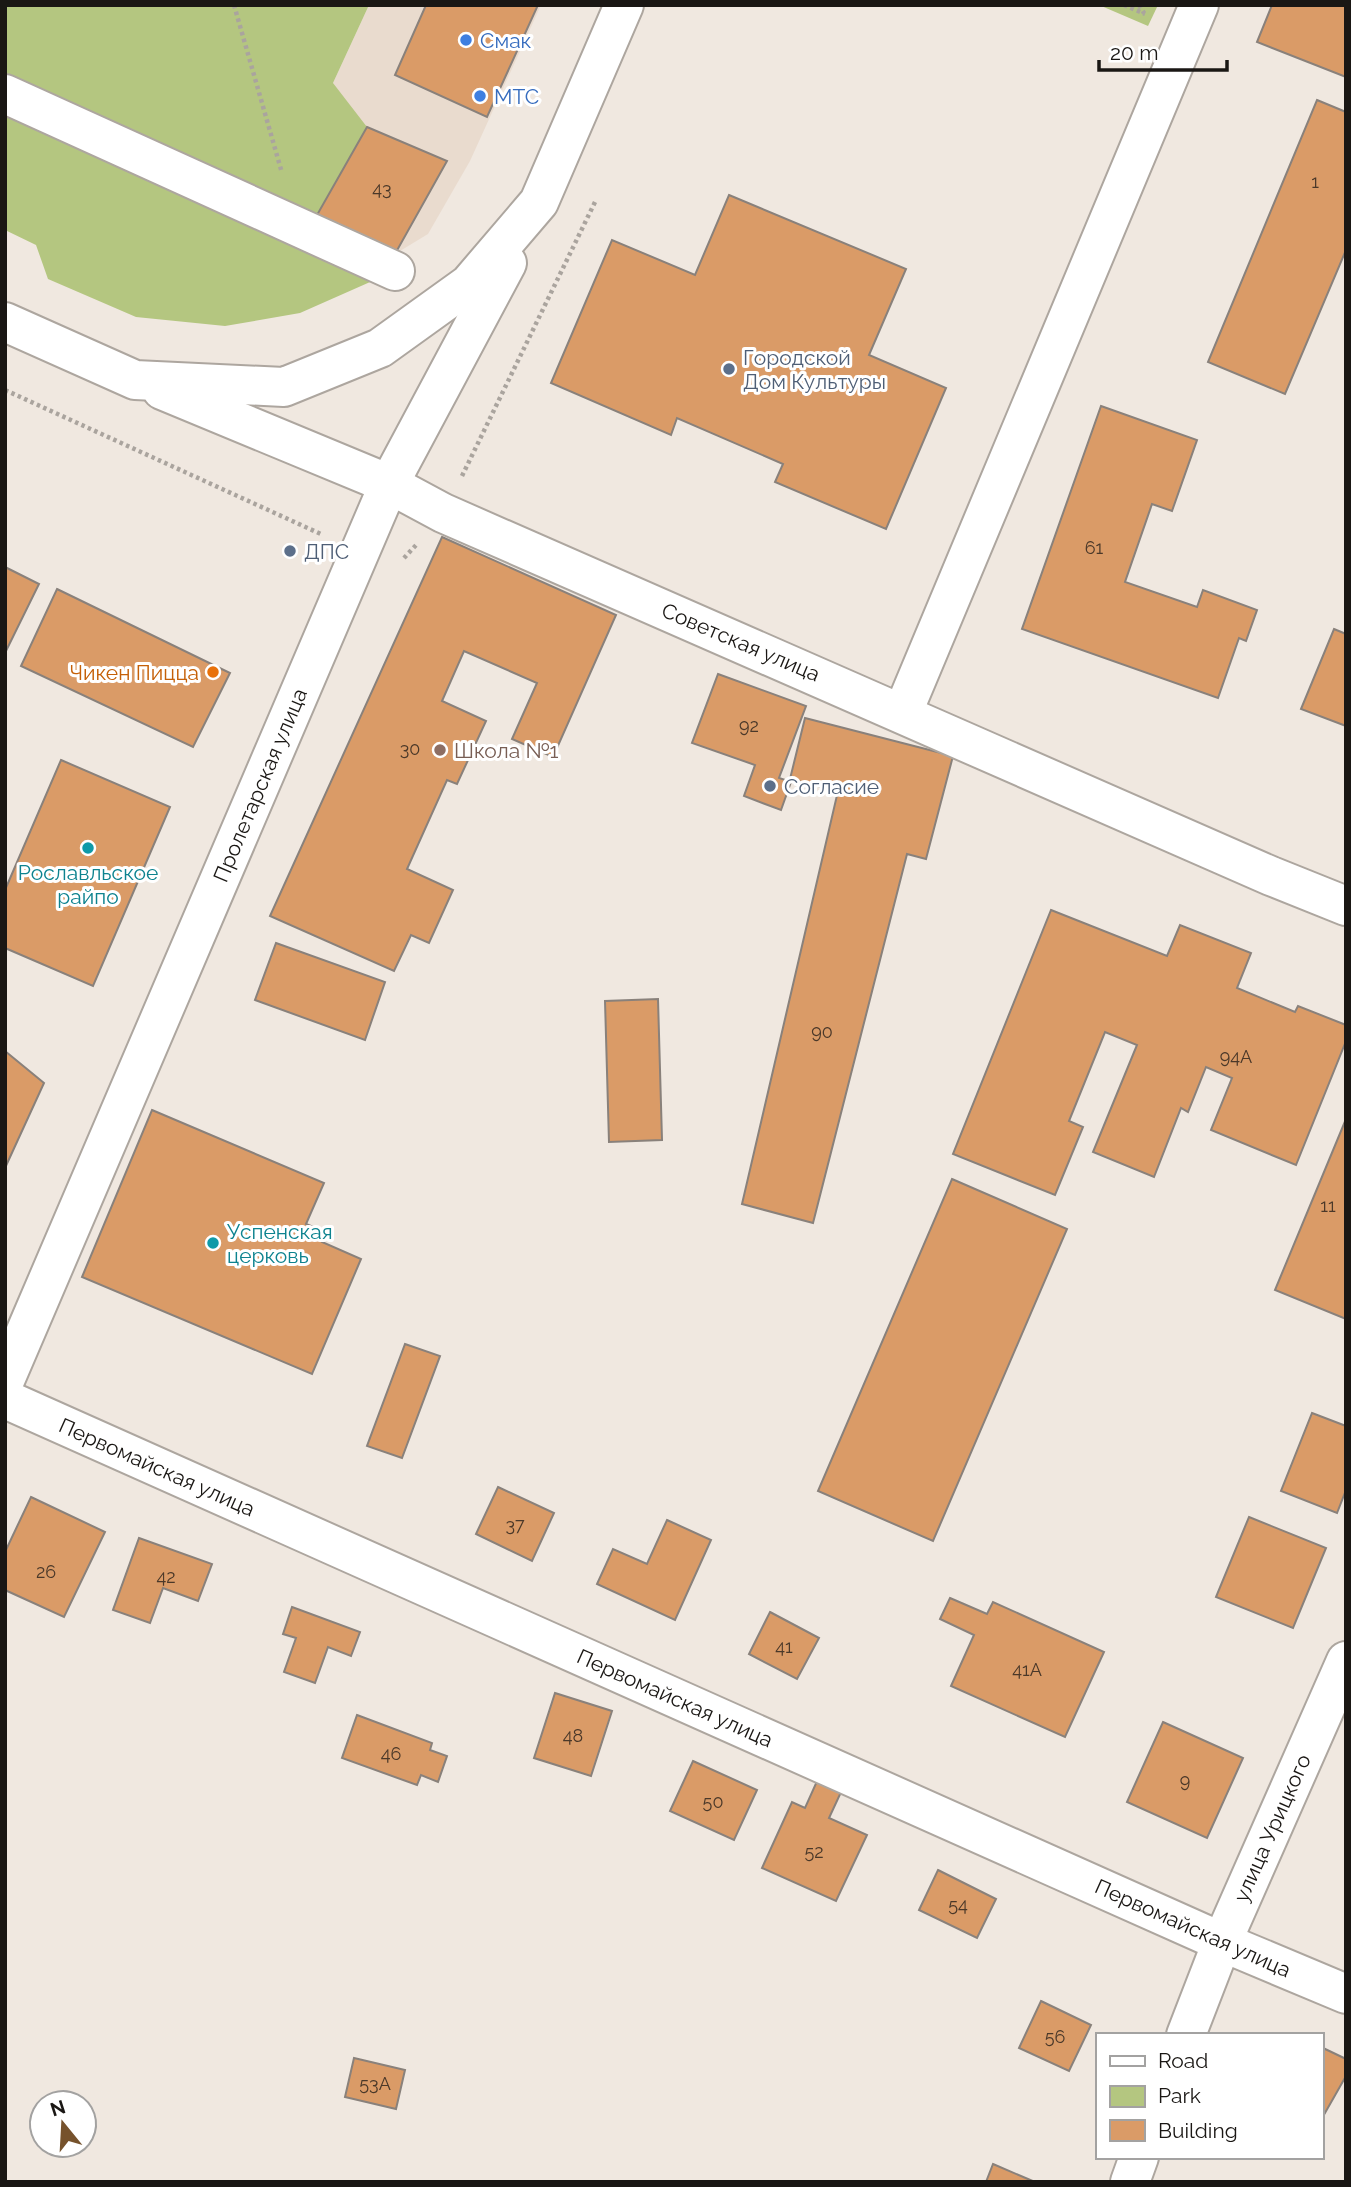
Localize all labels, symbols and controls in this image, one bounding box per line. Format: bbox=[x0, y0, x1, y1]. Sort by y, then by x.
place label: Смак bbox=[480, 28, 532, 53]
scale bar bbox=[1099, 28, 1227, 72]
marker: Смак bbox=[458, 32, 474, 48]
text: 20 m bbox=[1110, 40, 1158, 65]
place label: МТС bbox=[494, 84, 539, 109]
marker: МТС bbox=[472, 88, 488, 104]
house number: 1 bbox=[1311, 171, 1319, 192]
house number: 43 bbox=[372, 178, 392, 199]
place label: Городской Дом Культуры bbox=[743, 345, 886, 394]
marker: Городской Дом Культуры bbox=[721, 361, 737, 377]
house number: 61 bbox=[1085, 537, 1104, 558]
place label: ДПС bbox=[304, 539, 349, 564]
marker: ДПС bbox=[282, 543, 298, 559]
street label: Советская улица bbox=[658, 597, 824, 687]
place label: Чикен Пицца bbox=[69, 660, 199, 685]
marker: Чикен Пицца bbox=[205, 664, 221, 680]
street label: Пролетарская улица bbox=[208, 684, 312, 886]
house number: 92 bbox=[739, 715, 759, 736]
house number: 30 bbox=[400, 738, 420, 759]
place label: Школа №1 bbox=[454, 738, 558, 763]
marker: Школа №1 bbox=[432, 742, 448, 758]
place label: Согласие bbox=[784, 774, 879, 799]
marker: Согласие bbox=[762, 778, 778, 794]
marker: Рославльское райпо bbox=[80, 840, 96, 856]
place label: Рославльское райпо bbox=[18, 860, 158, 909]
house number: 90 bbox=[811, 1021, 833, 1042]
house number: 94А bbox=[1220, 1046, 1252, 1067]
house number: 11 bbox=[1320, 1195, 1336, 1216]
place label: Успенская церковь bbox=[227, 1219, 333, 1268]
marker: Успенская церковь bbox=[205, 1235, 221, 1251]
street label: Первомайская улица bbox=[55, 1413, 259, 1521]
house number: 37 bbox=[505, 1514, 525, 1535]
house number: 26 bbox=[36, 1561, 56, 1582]
house number: 42 bbox=[156, 1566, 176, 1587]
house number: 41 bbox=[775, 1636, 793, 1657]
street label: Первомайская улица bbox=[573, 1644, 777, 1752]
house number: 41А bbox=[1012, 1659, 1042, 1680]
house number: 48 bbox=[563, 1725, 583, 1746]
house number: 46 bbox=[381, 1743, 401, 1764]
street label: улица Урицкого bbox=[1228, 1750, 1316, 1906]
house number: 9 bbox=[1180, 1770, 1190, 1791]
house number: 50 bbox=[703, 1791, 723, 1812]
house number: 52 bbox=[804, 1841, 824, 1862]
street label: Первомайская улица bbox=[1091, 1874, 1295, 1982]
house number: 54 bbox=[948, 1894, 968, 1915]
house number: 56 bbox=[1045, 2026, 1065, 2047]
legend bbox=[1096, 2033, 1323, 2159]
text: Road bbox=[1158, 2048, 1208, 2073]
house number: 53А bbox=[359, 2073, 391, 2094]
text: Park bbox=[1158, 2083, 1201, 2108]
north arrow bbox=[28, 2089, 98, 2159]
text: N bbox=[47, 2095, 68, 2121]
text: Building bbox=[1158, 2118, 1238, 2143]

